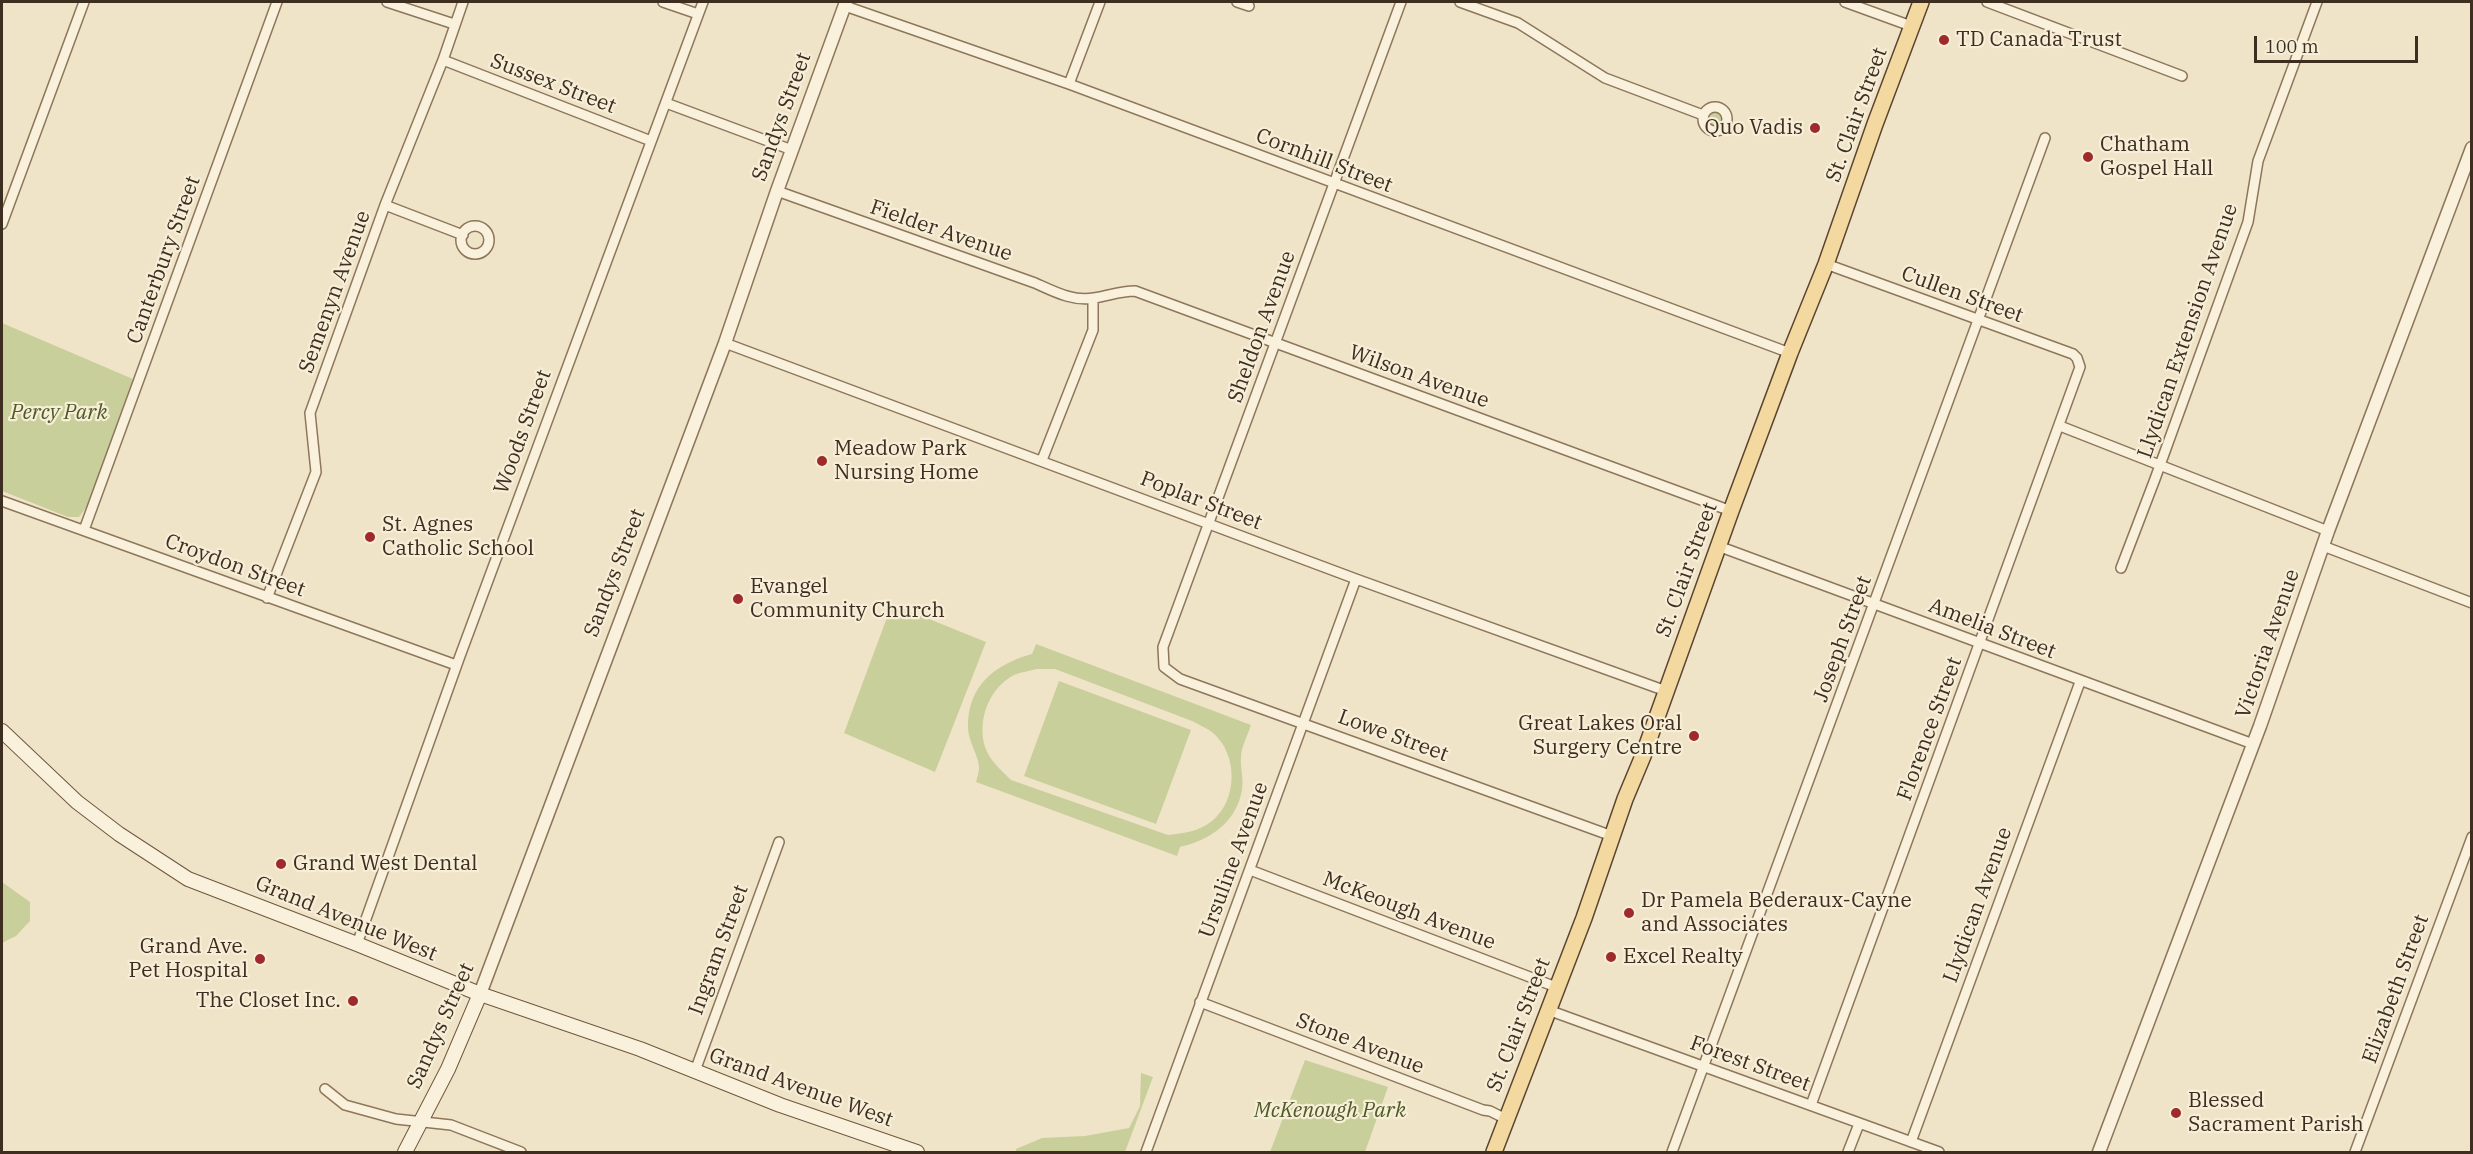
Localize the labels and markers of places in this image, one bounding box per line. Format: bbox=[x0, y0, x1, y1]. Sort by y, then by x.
place label: TD Canada Trust bbox=[1956, 27, 2122, 53]
marker: TD Canada Trust bbox=[1937, 33, 1951, 47]
place label: Quo Vadis bbox=[1705, 115, 1803, 141]
marker: Quo Vadis bbox=[1808, 121, 1822, 135]
place label: Chatham Gospel Hall bbox=[2100, 132, 2213, 182]
marker: Chatham Gospel Hall bbox=[2081, 150, 2095, 164]
place label: Meadow Park Nursing Home bbox=[834, 436, 979, 486]
marker: Meadow Park Nursing Home bbox=[815, 454, 829, 468]
place label: St. Agnes Catholic School bbox=[382, 512, 534, 562]
marker: St. Agnes Catholic School bbox=[363, 530, 377, 544]
place label: Evangel Community Church bbox=[750, 574, 945, 624]
marker: Evangel Community Church bbox=[731, 592, 745, 606]
place label: Great Lakes Oral Surgery Centre bbox=[1518, 711, 1682, 761]
marker: Great Lakes Oral Surgery Centre bbox=[1687, 729, 1701, 743]
place label: Grand West Dental bbox=[293, 851, 478, 877]
marker: Grand West Dental bbox=[274, 857, 288, 871]
place label: Dr Pamela Bederaux-Cayne and Associates bbox=[1641, 888, 1912, 938]
marker: Dr Pamela Bederaux-Cayne and Associates bbox=[1622, 906, 1636, 920]
place label: Grand Ave. Pet Hospital bbox=[128, 934, 248, 984]
place label: Excel Realty bbox=[1623, 944, 1743, 970]
marker: Excel Realty bbox=[1604, 950, 1618, 964]
marker: Grand Ave. Pet Hospital bbox=[253, 952, 267, 966]
place label: The Closet Inc. bbox=[196, 988, 341, 1014]
marker: The Closet Inc. bbox=[346, 994, 360, 1008]
place label: Blessed Sacrament Parish bbox=[2188, 1088, 2364, 1138]
marker: Blessed Sacrament Parish bbox=[2169, 1106, 2183, 1120]

